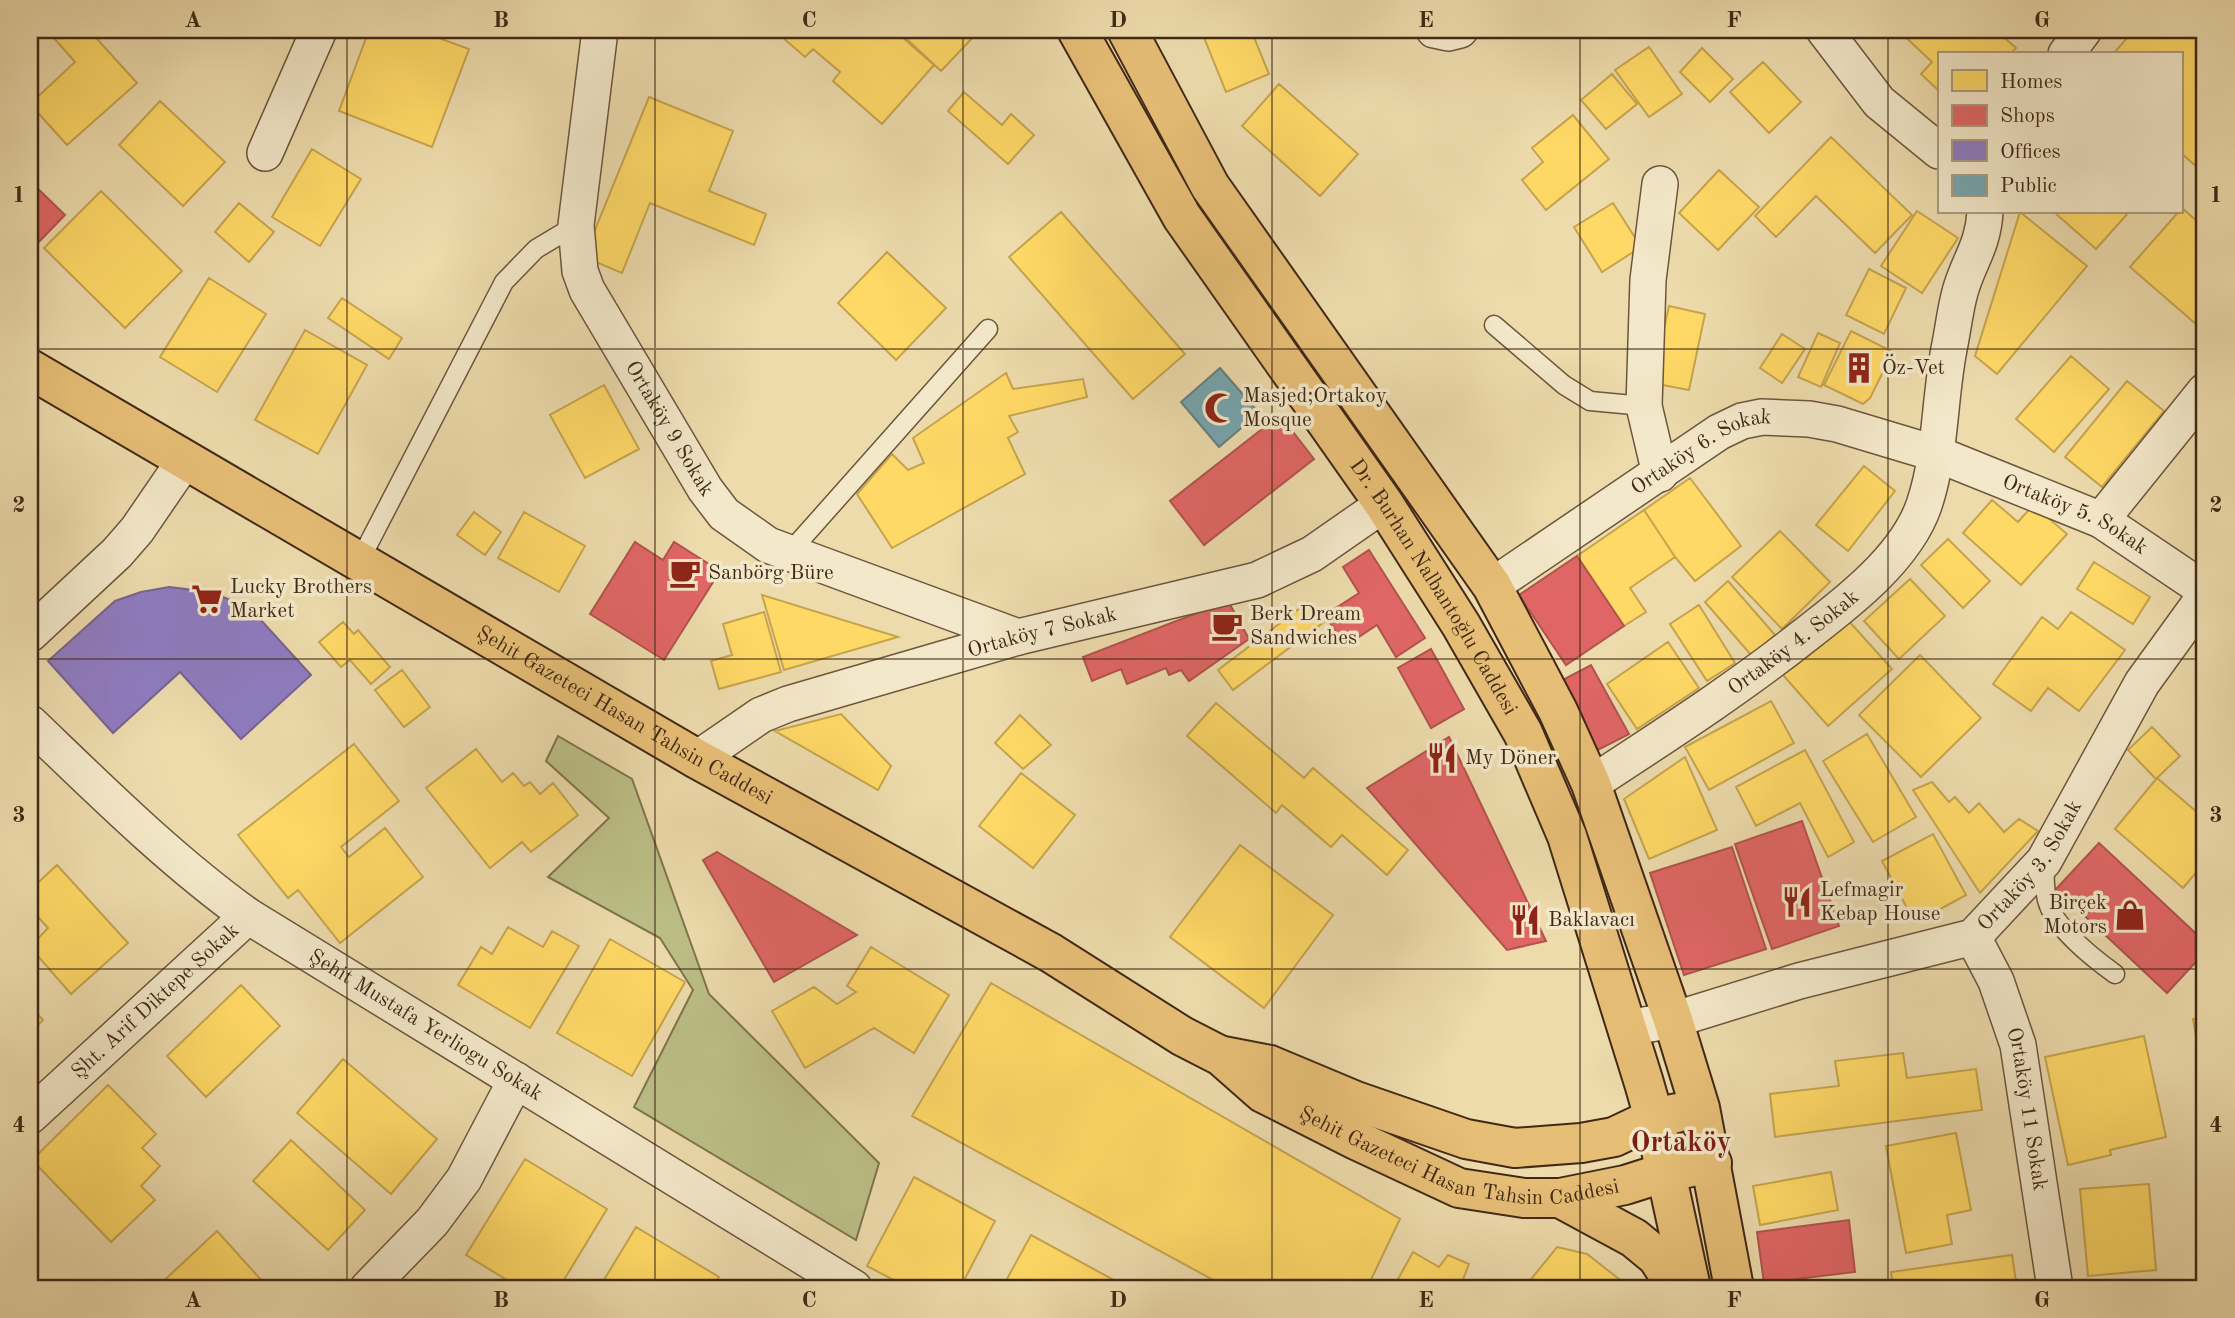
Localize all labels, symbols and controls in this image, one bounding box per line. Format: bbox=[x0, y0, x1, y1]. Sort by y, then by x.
text: A bbox=[184, 9, 202, 32]
text: B bbox=[493, 9, 509, 32]
text: C bbox=[801, 9, 817, 32]
text: D bbox=[1109, 9, 1127, 32]
text: E bbox=[1418, 9, 1434, 32]
text: F bbox=[1726, 9, 1742, 32]
text: G bbox=[2034, 9, 2050, 32]
legend bbox=[1938, 52, 2182, 214]
text: Homes bbox=[2000, 72, 2062, 93]
text: Shops bbox=[2000, 106, 2055, 127]
text: Offices bbox=[2000, 142, 2061, 163]
text: Public bbox=[2000, 176, 2057, 197]
text: 1 bbox=[12, 184, 26, 207]
text: 1 bbox=[2209, 184, 2223, 207]
building icon: Öz-Vet bbox=[1842, 351, 1876, 385]
place label: Öz-Vet bbox=[1882, 354, 1945, 379]
street label: Ortaköy 9 Sokak bbox=[621, 357, 717, 500]
place label: Masjed;Ortakoy Mosque bbox=[1243, 386, 1387, 431]
mosque icon: Masjed;Ortakoy Mosque bbox=[1203, 391, 1237, 425]
street label: Ortaköy 6. Sokak bbox=[1627, 406, 1772, 499]
street label: Dr. Burhan Nalbantoğlu Caddesi bbox=[1345, 455, 1521, 719]
street label: Ortaköy 5. Sokak bbox=[1999, 471, 2151, 559]
text: 2 bbox=[12, 494, 26, 517]
text: 2 bbox=[2209, 494, 2223, 517]
cafe icon: Sanbörg Büre bbox=[668, 556, 702, 590]
place label: Sanbörg Büre bbox=[708, 563, 834, 584]
place label: Lucky Brothers Market bbox=[230, 577, 372, 622]
supermarket icon: Lucky Brothers Market bbox=[190, 582, 224, 616]
street label: Ortaköy 4. Sokak bbox=[1724, 586, 1863, 700]
street label: Ortaköy 7 Sokak bbox=[965, 603, 1119, 662]
place label: Berk Dream Sandwiches bbox=[1250, 604, 1361, 649]
cafe icon: Berk Dream Sandwiches bbox=[1210, 609, 1244, 643]
street label: Şehit Gazeteci Hasan Tahsin Caddesi bbox=[473, 622, 776, 809]
restaurant icon: My Döner bbox=[1425, 741, 1459, 775]
place label: My Döner bbox=[1465, 748, 1556, 769]
street label: Ortaköy 3. Sokak bbox=[1974, 797, 2086, 935]
text: 3 bbox=[12, 804, 26, 827]
text: 3 bbox=[2209, 804, 2223, 827]
place label: Lefmagir Kebap House bbox=[1820, 880, 1940, 925]
restaurant icon: Lefmagir Kebap House bbox=[1780, 885, 1814, 919]
place label: Birçek Motors bbox=[2043, 893, 2107, 938]
shop icon: Birçek Motors bbox=[2113, 898, 2147, 932]
restaurant icon: Baklavacı bbox=[1508, 903, 1542, 937]
place label: Baklavacı bbox=[1548, 910, 1635, 931]
street label: Şht. Arif Diktepe Sokak bbox=[68, 919, 243, 1083]
street label: Şehit Mustafa Yerliogu Sokak bbox=[305, 946, 546, 1105]
street label: Ortaköy 11 Sokak bbox=[2002, 1025, 2051, 1192]
street label: Şehit Gazeteci Hasan Tahsin Caddesi bbox=[1296, 1103, 1621, 1209]
text: 4 bbox=[12, 1114, 26, 1137]
text: 4 bbox=[2209, 1114, 2223, 1137]
district label: Ortaköy bbox=[1631, 1130, 1731, 1158]
text: A bbox=[184, 1289, 202, 1312]
text: B bbox=[493, 1289, 509, 1312]
text: C bbox=[801, 1289, 817, 1312]
text: D bbox=[1109, 1289, 1127, 1312]
text: E bbox=[1418, 1289, 1434, 1312]
text: F bbox=[1726, 1289, 1742, 1312]
text: G bbox=[2034, 1289, 2050, 1312]

